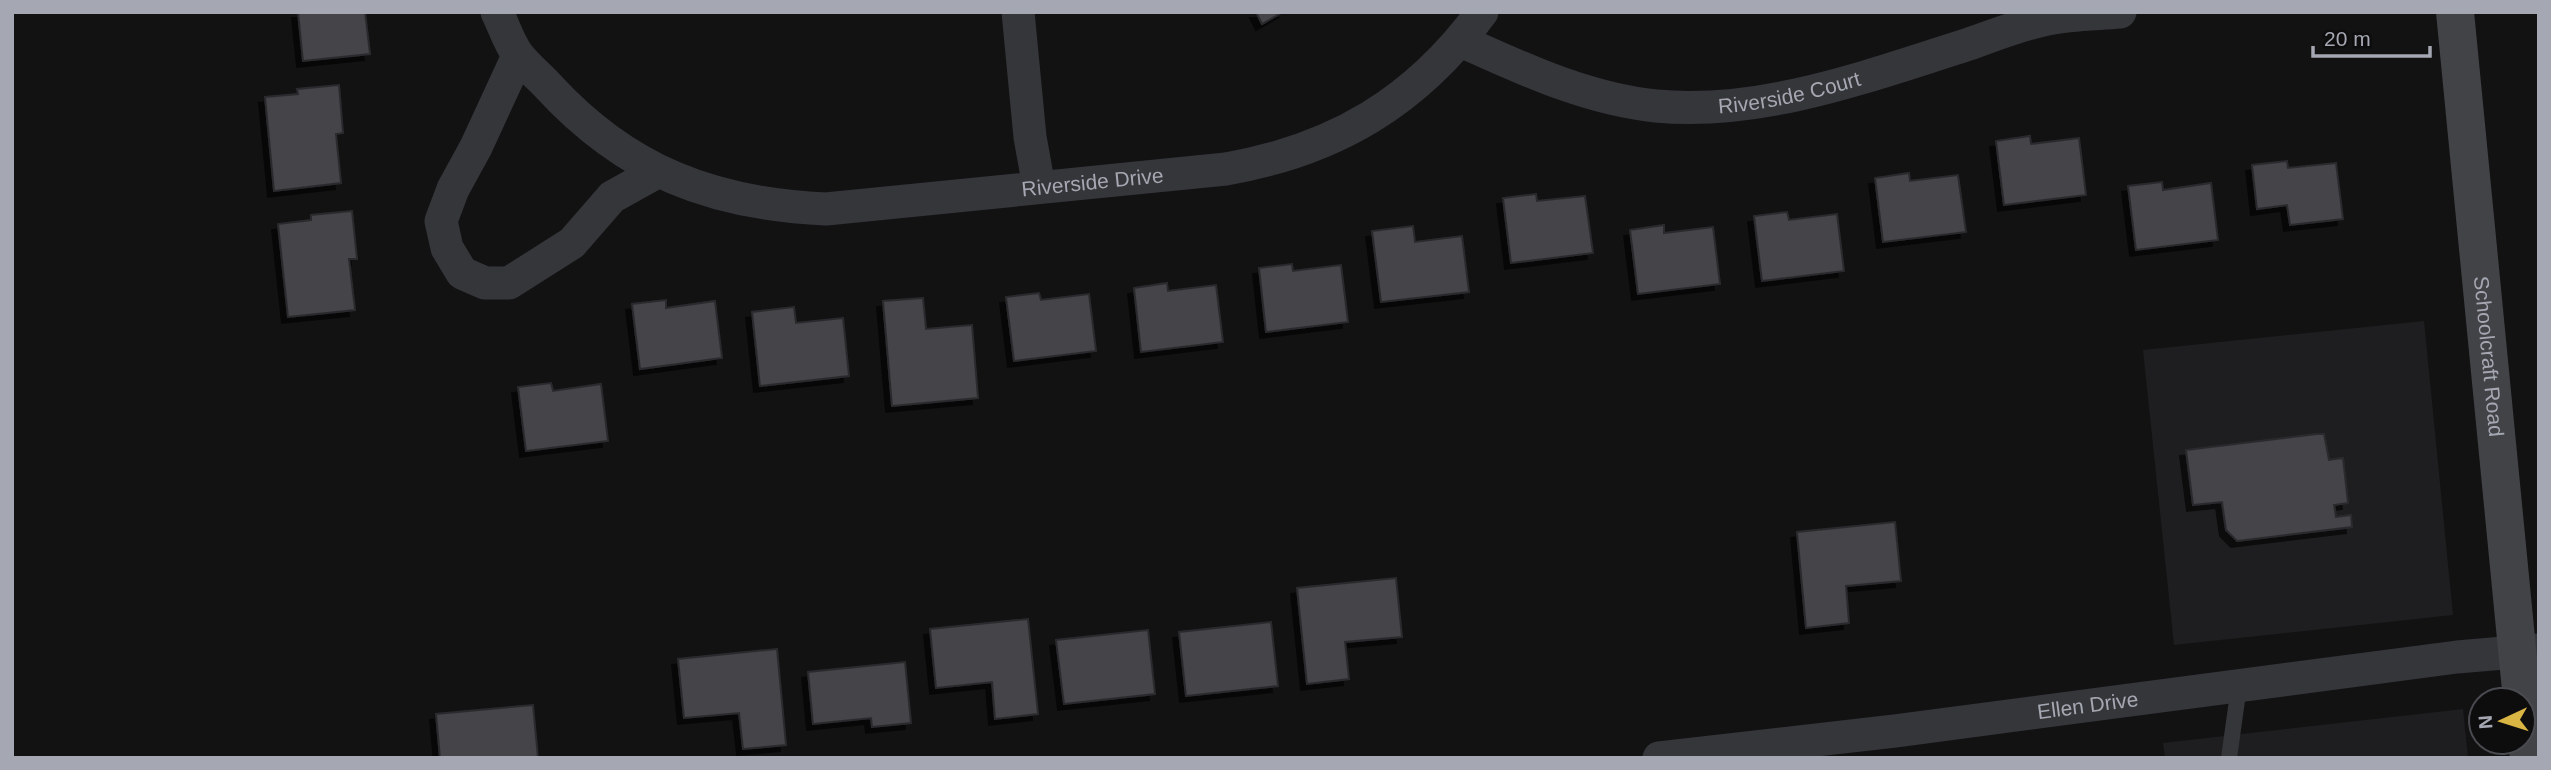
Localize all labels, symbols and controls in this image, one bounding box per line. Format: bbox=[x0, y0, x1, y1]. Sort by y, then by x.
scale bar bbox=[2313, 14, 2430, 58]
text: 20 m bbox=[2324, 27, 2371, 50]
street label: Riverside Court bbox=[1717, 67, 1863, 118]
street label: Riverside Drive bbox=[1020, 163, 1164, 200]
street label: Schoolcraft Road bbox=[2470, 275, 2508, 438]
north arrow bbox=[2467, 686, 2537, 756]
street label: Ellen Drive bbox=[2036, 687, 2140, 723]
text: N bbox=[2475, 715, 2496, 730]

